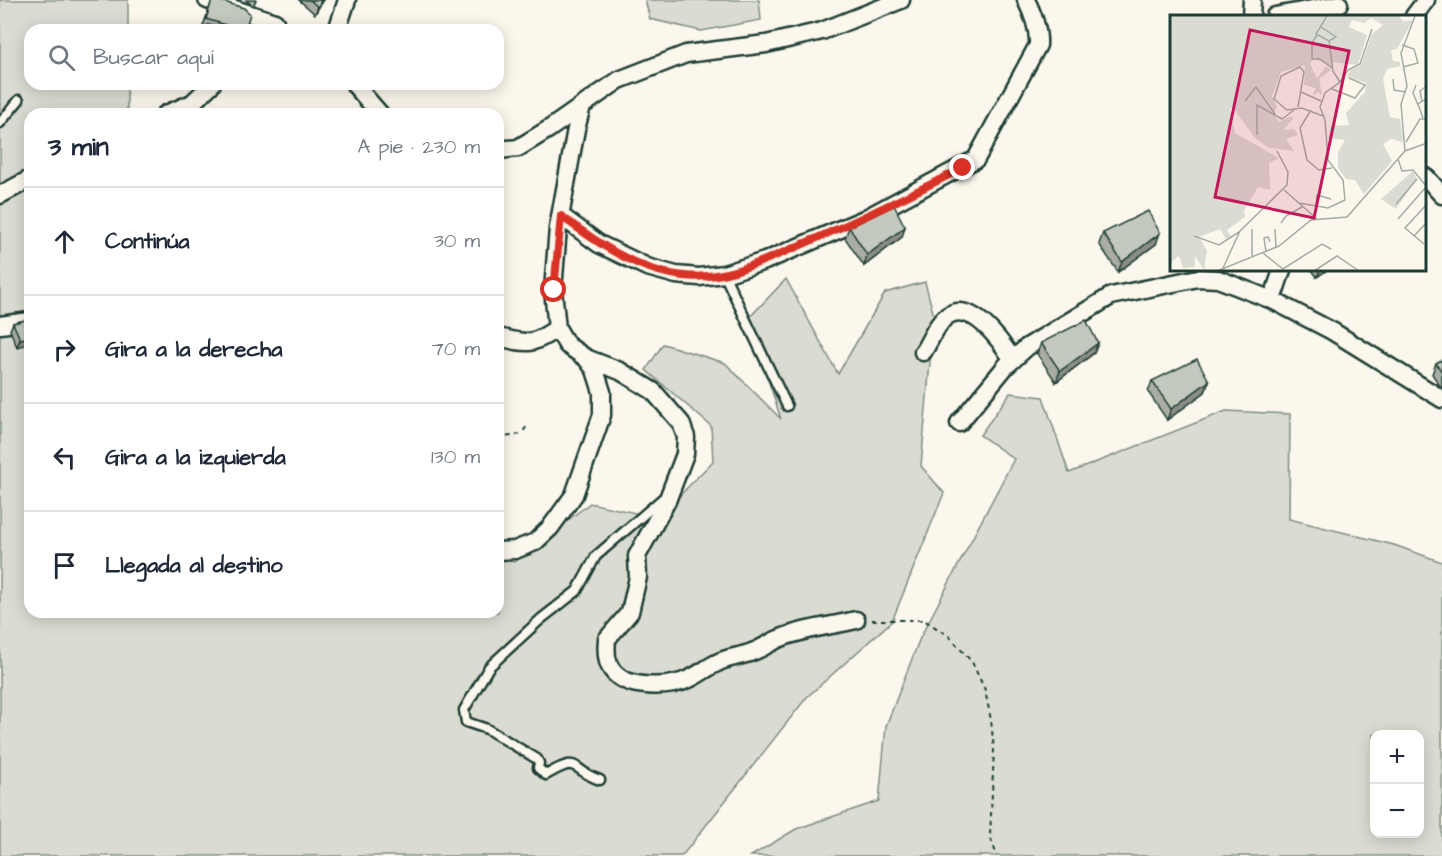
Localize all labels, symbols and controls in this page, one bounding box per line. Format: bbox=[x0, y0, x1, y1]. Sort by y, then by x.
inset map bbox=[1170, 15, 1427, 272]
search box bbox=[24, 24, 504, 90]
icon: search bbox=[45, 41, 78, 74]
text: Buscar aquí bbox=[93, 42, 214, 73]
text: 3 min bbox=[48, 129, 109, 165]
text: A pie · 230 m bbox=[358, 133, 480, 161]
route end bbox=[949, 154, 975, 180]
icon: ahead bbox=[48, 225, 81, 258]
text: Continúa bbox=[105, 226, 190, 257]
text: 30 m bbox=[434, 227, 480, 255]
route start bbox=[540, 276, 566, 302]
icon: right bbox=[48, 333, 81, 366]
text: Gira a la derecha bbox=[105, 334, 282, 365]
text: 70 m bbox=[432, 335, 480, 363]
icon: left bbox=[48, 441, 81, 474]
text: Gira a la izquierda bbox=[105, 442, 286, 473]
text: 130 m bbox=[431, 443, 480, 471]
icon: arrive bbox=[48, 549, 81, 582]
text: Llegada al destino bbox=[105, 550, 283, 581]
map controls bbox=[1370, 730, 1424, 838]
button: + bbox=[1370, 730, 1424, 784]
button: − bbox=[1370, 784, 1424, 838]

